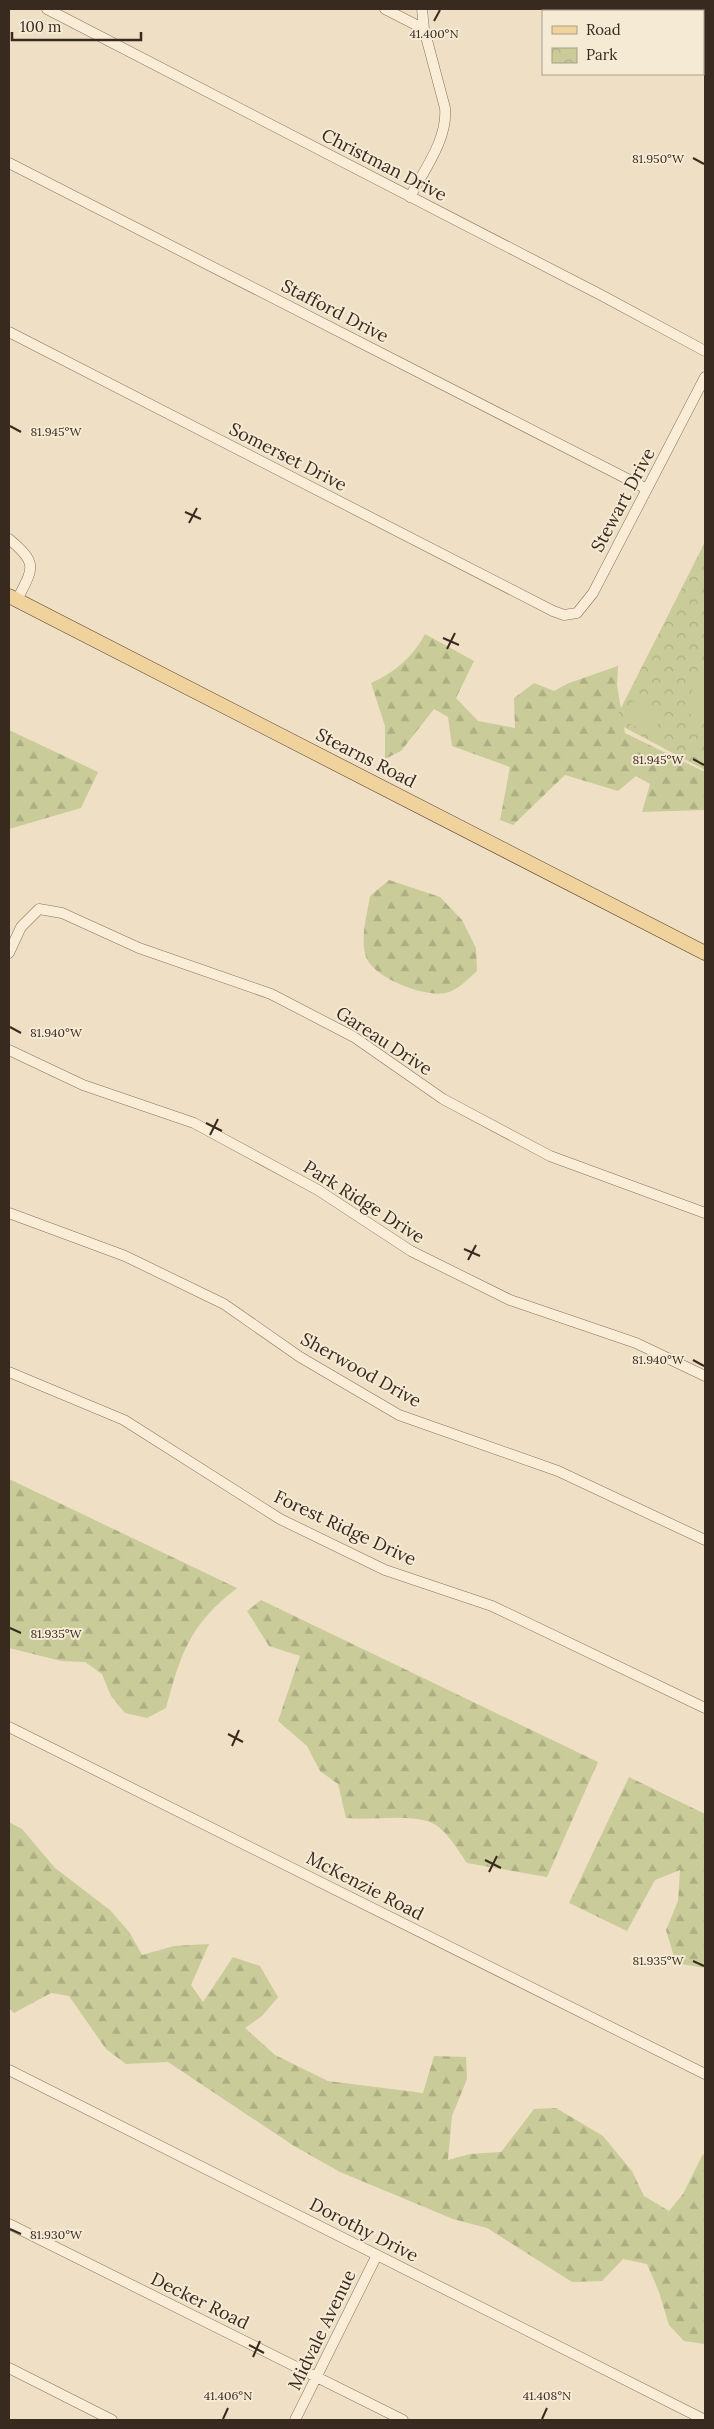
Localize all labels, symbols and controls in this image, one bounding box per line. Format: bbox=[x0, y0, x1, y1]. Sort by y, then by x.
scale bar bbox=[12, 10, 141, 42]
legend bbox=[542, 10, 704, 75]
text: 100 m bbox=[20, 17, 61, 36]
text: Road bbox=[586, 20, 621, 39]
text: 41.400°N bbox=[409, 26, 459, 41]
text: Park bbox=[586, 45, 617, 64]
street label: Christman Drive bbox=[318, 123, 451, 206]
text: 81.950°W bbox=[632, 151, 685, 166]
street label: Stafford Drive bbox=[278, 274, 393, 348]
street label: Somerset Drive bbox=[226, 417, 351, 496]
text: 81.945°W bbox=[31, 424, 82, 439]
street label: Stewart Drive bbox=[585, 443, 660, 556]
street label: Stearns Road bbox=[312, 722, 421, 793]
text: 81.945°W bbox=[633, 752, 684, 767]
street label: Gareau Drive bbox=[332, 1001, 437, 1080]
text: 81.940°W bbox=[30, 1025, 83, 1040]
street label: Park Ridge Drive bbox=[299, 1155, 429, 1248]
street label: Sherwood Drive bbox=[297, 1327, 426, 1412]
text: 81.940°W bbox=[632, 1352, 685, 1367]
street label: Forest Ridge Drive bbox=[271, 1485, 420, 1571]
text: 81.935°W bbox=[30, 1626, 83, 1641]
street label: McKenzie Road bbox=[303, 1846, 428, 1925]
text: 81.935°W bbox=[632, 1953, 685, 1968]
street label: Dorothy Drive bbox=[306, 2192, 423, 2267]
text: 81.930°W bbox=[30, 2227, 83, 2242]
street label: Midvale Avenue bbox=[283, 2266, 361, 2394]
street label: Decker Road bbox=[147, 2267, 253, 2334]
text: 41.406°N bbox=[204, 2388, 252, 2403]
text: 41.408°N bbox=[523, 2388, 571, 2403]

